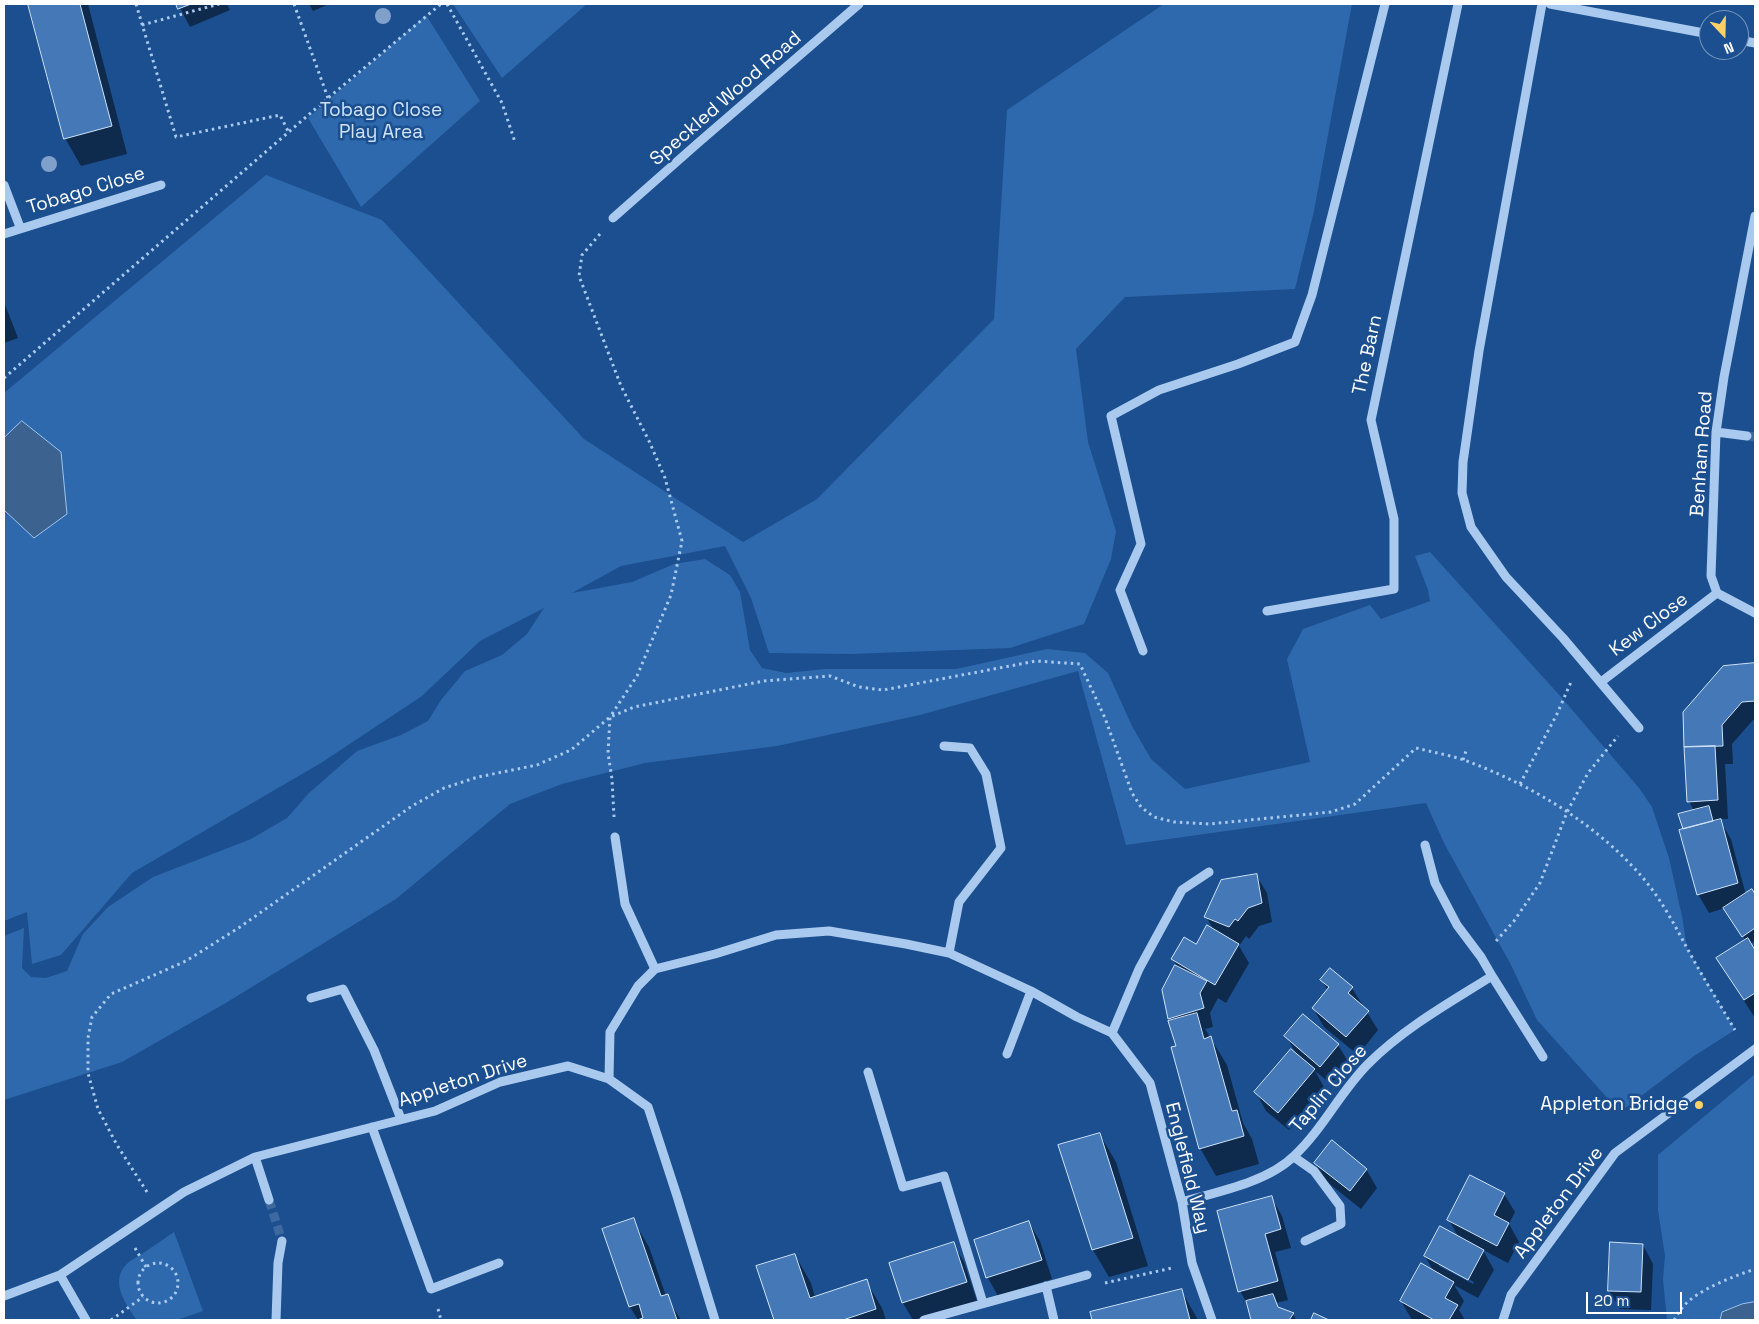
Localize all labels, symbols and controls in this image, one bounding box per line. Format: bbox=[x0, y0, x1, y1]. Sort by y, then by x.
north arrow bbox=[1699, 10, 1749, 60]
street label: Speckled Wood Road bbox=[646, 27, 806, 171]
text: N bbox=[1721, 38, 1737, 58]
park label: Tobago Close Play Area bbox=[320, 100, 442, 144]
street label: Tobago Close bbox=[24, 162, 148, 220]
street label: The Barn bbox=[1348, 313, 1388, 397]
street label: Benham Road bbox=[1686, 390, 1718, 518]
street label: Kew Close bbox=[1605, 588, 1693, 662]
street label: Taplin Close bbox=[1285, 1040, 1373, 1138]
street label: Appleton Drive bbox=[396, 1049, 530, 1113]
place label: Appleton Bridge bbox=[1540, 1094, 1689, 1116]
marker: Appleton Bridge bbox=[1693, 1099, 1705, 1111]
street label: Englefield Way bbox=[1160, 1100, 1214, 1236]
street label: Appleton Drive bbox=[1510, 1143, 1608, 1263]
scale bar bbox=[1589, 1282, 1685, 1314]
text: 20 m bbox=[1594, 1291, 1629, 1310]

